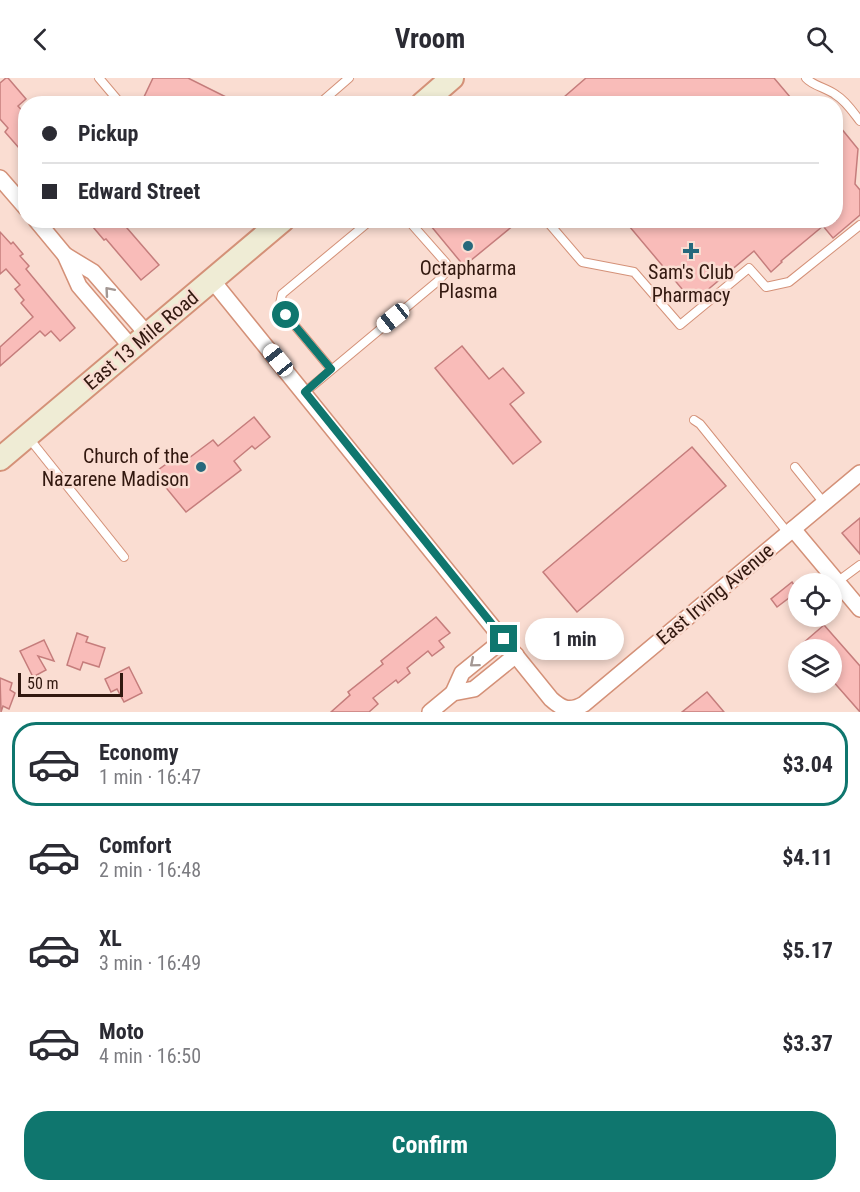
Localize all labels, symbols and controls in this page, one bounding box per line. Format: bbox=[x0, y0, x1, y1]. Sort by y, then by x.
icon: back bbox=[24, 23, 57, 56]
text: Vroom bbox=[395, 23, 465, 55]
icon: search bbox=[803, 23, 836, 56]
text: Pickup bbox=[78, 121, 138, 146]
text: Edward Street bbox=[78, 179, 200, 204]
marker: Octapharma Plasma bbox=[461, 239, 475, 253]
marker: Sam's Club Pharmacy bbox=[684, 244, 698, 258]
place label: Octapharma Plasma bbox=[420, 256, 516, 303]
place label: Sam's Club Pharmacy bbox=[648, 260, 734, 307]
street label: East 13 Mile Road bbox=[79, 285, 203, 395]
one-way arrow bbox=[105, 287, 116, 298]
car bbox=[373, 300, 413, 336]
route start bbox=[272, 301, 299, 328]
car bbox=[260, 340, 296, 380]
place label: Church of the Nazarene Madison bbox=[42, 444, 189, 491]
marker: Church of the Nazarene Madison bbox=[194, 460, 208, 474]
street label: East Irving Avenue bbox=[652, 538, 778, 650]
map controls bbox=[788, 573, 842, 693]
button: locate bbox=[788, 573, 842, 627]
callout: 1 min bbox=[525, 618, 624, 660]
route end bbox=[490, 625, 517, 652]
text: 1 min bbox=[552, 627, 597, 651]
button: layers bbox=[788, 639, 842, 693]
one-way arrow bbox=[470, 656, 481, 667]
scale bar bbox=[18, 670, 123, 698]
text: 50 m bbox=[27, 674, 59, 693]
icon: car bbox=[27, 737, 81, 791]
text: Economy bbox=[99, 740, 179, 765]
text: $3.04 bbox=[782, 752, 833, 777]
text: 1 min · 16:47 bbox=[99, 765, 201, 789]
icon: car bbox=[27, 830, 81, 884]
text: Comfort bbox=[99, 833, 172, 858]
text: $4.11 bbox=[782, 845, 833, 870]
text: 2 min · 16:48 bbox=[99, 858, 201, 882]
icon: car bbox=[27, 923, 81, 977]
text: XL bbox=[99, 926, 122, 951]
text: $5.17 bbox=[782, 938, 833, 963]
text: 3 min · 16:49 bbox=[99, 951, 201, 975]
icon: car bbox=[27, 1016, 81, 1070]
text: Moto bbox=[99, 1019, 144, 1044]
text: $3.37 bbox=[782, 1031, 833, 1056]
text: 4 min · 16:50 bbox=[99, 1044, 201, 1068]
button: Confirm bbox=[24, 1111, 836, 1180]

